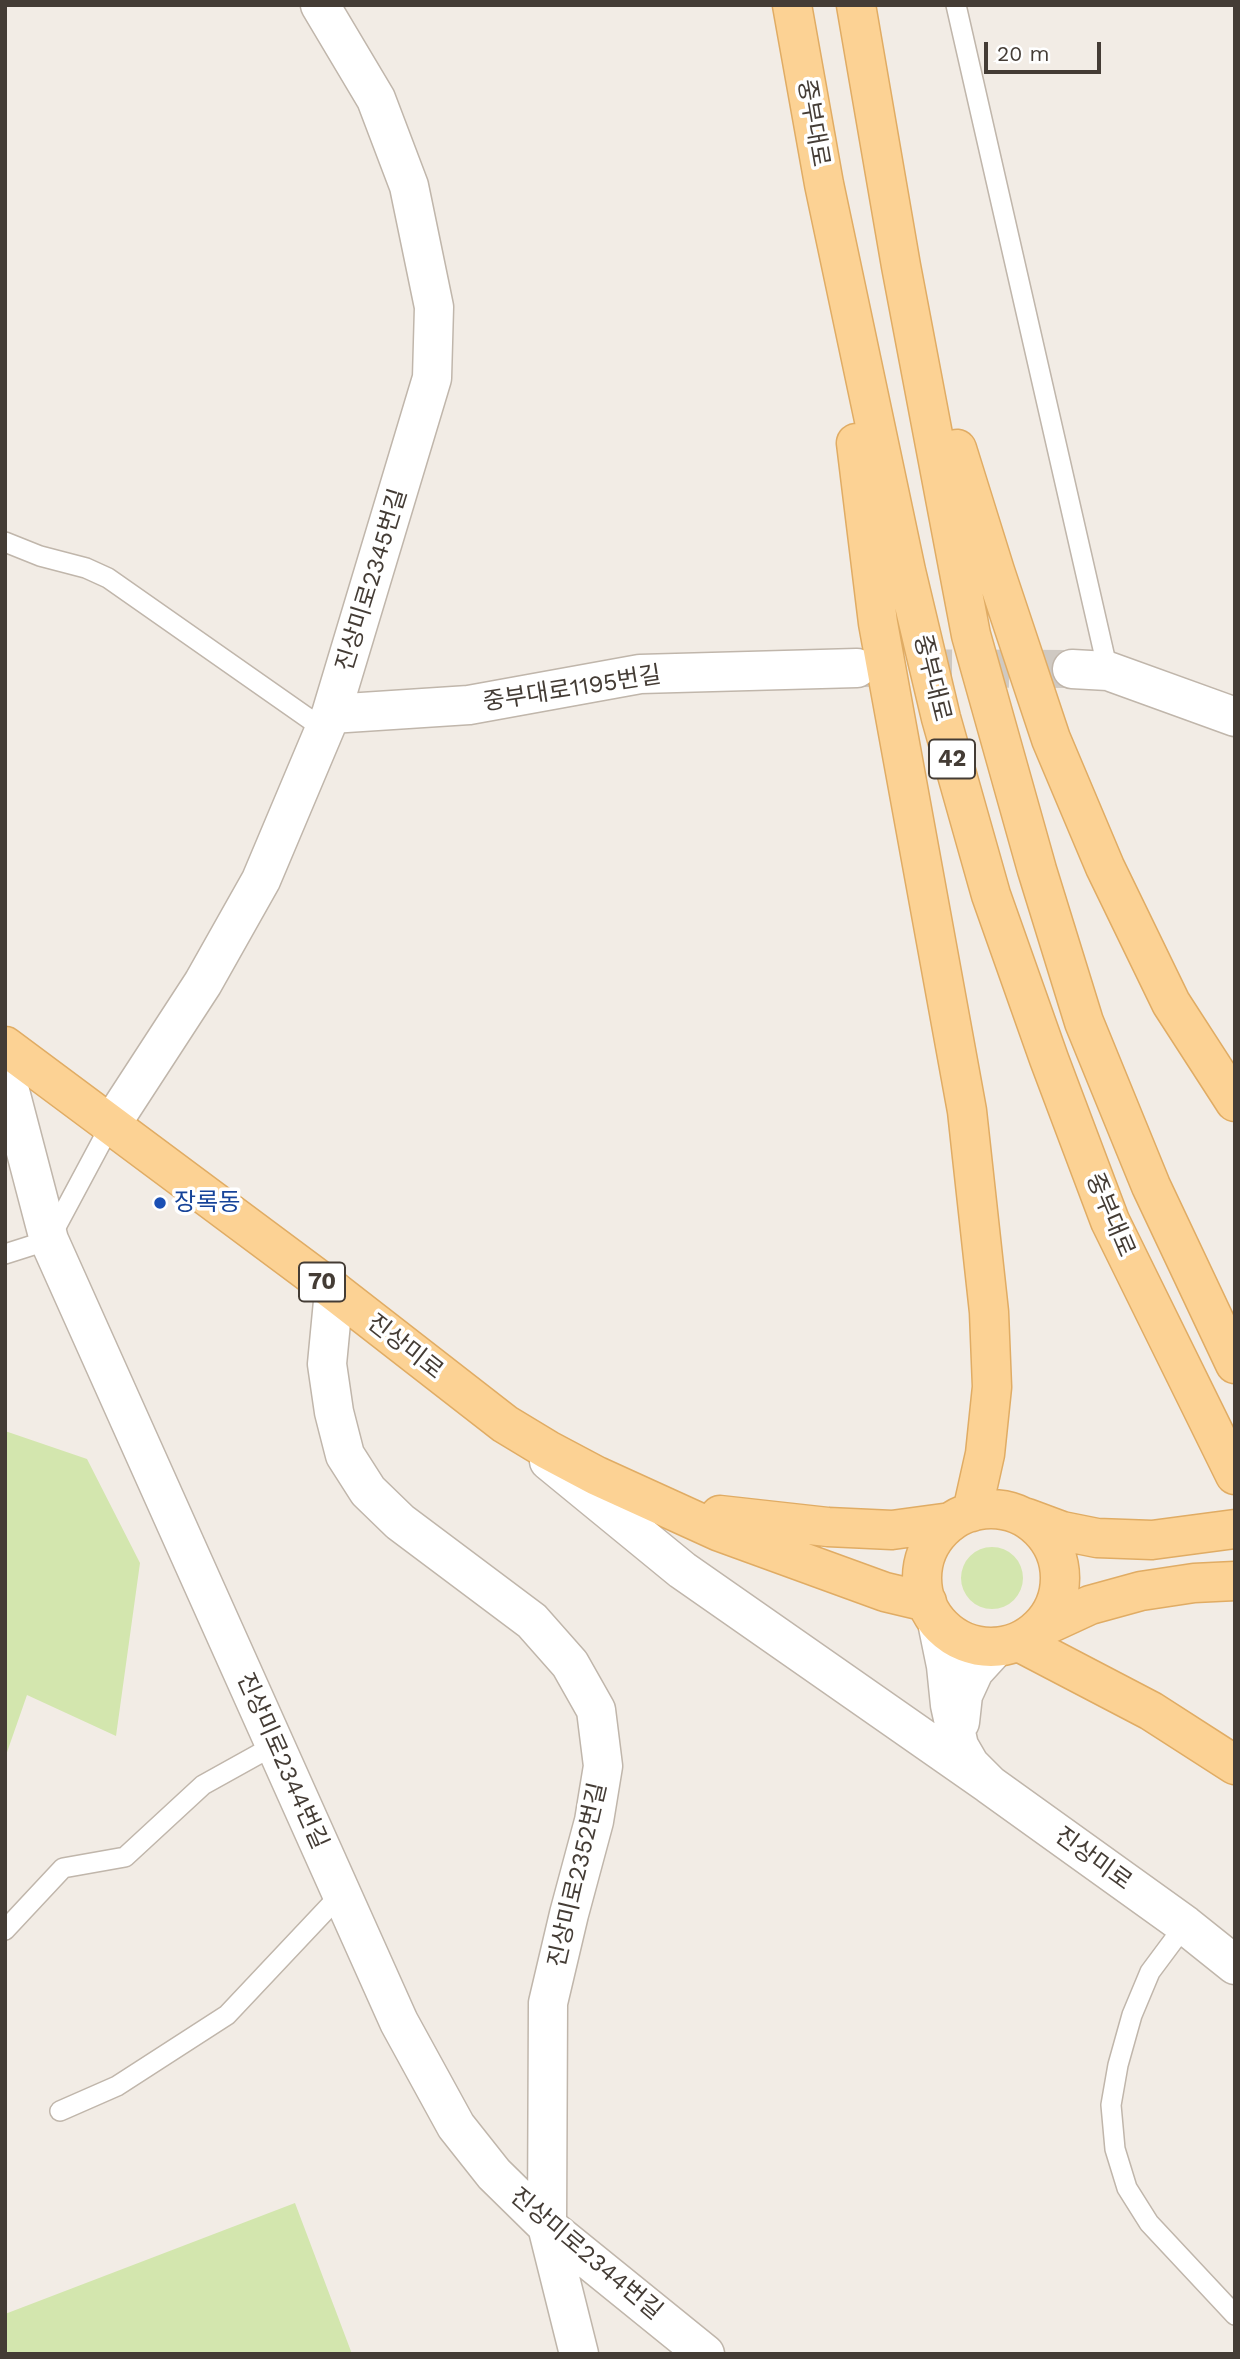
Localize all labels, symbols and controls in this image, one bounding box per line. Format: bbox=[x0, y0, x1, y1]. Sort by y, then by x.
scale bar bbox=[988, 28, 1105, 72]
text: 20 m bbox=[997, 41, 1049, 66]
street label: 중부대로 bbox=[791, 77, 835, 169]
street label: 진상미로2345번길 bbox=[331, 485, 413, 675]
street label: 중부대로 bbox=[907, 632, 957, 724]
street label: 중부대로1195번길 bbox=[481, 661, 663, 717]
road number: 42 bbox=[929, 740, 975, 778]
street label: 중부대로 bbox=[1079, 1169, 1141, 1261]
place label: 장록동 bbox=[174, 1189, 240, 1217]
marker: 장록동 bbox=[152, 1195, 168, 1211]
road number: 70 bbox=[299, 1262, 345, 1302]
street label: 진상미로 bbox=[361, 1308, 449, 1386]
street label: 진상미로2344번길 bbox=[230, 1668, 334, 1854]
street label: 진상미로2352번길 bbox=[543, 1780, 613, 1970]
street label: 진상미로 bbox=[1049, 1821, 1137, 1897]
street label: 진상미로2344번길 bbox=[504, 2182, 668, 2326]

